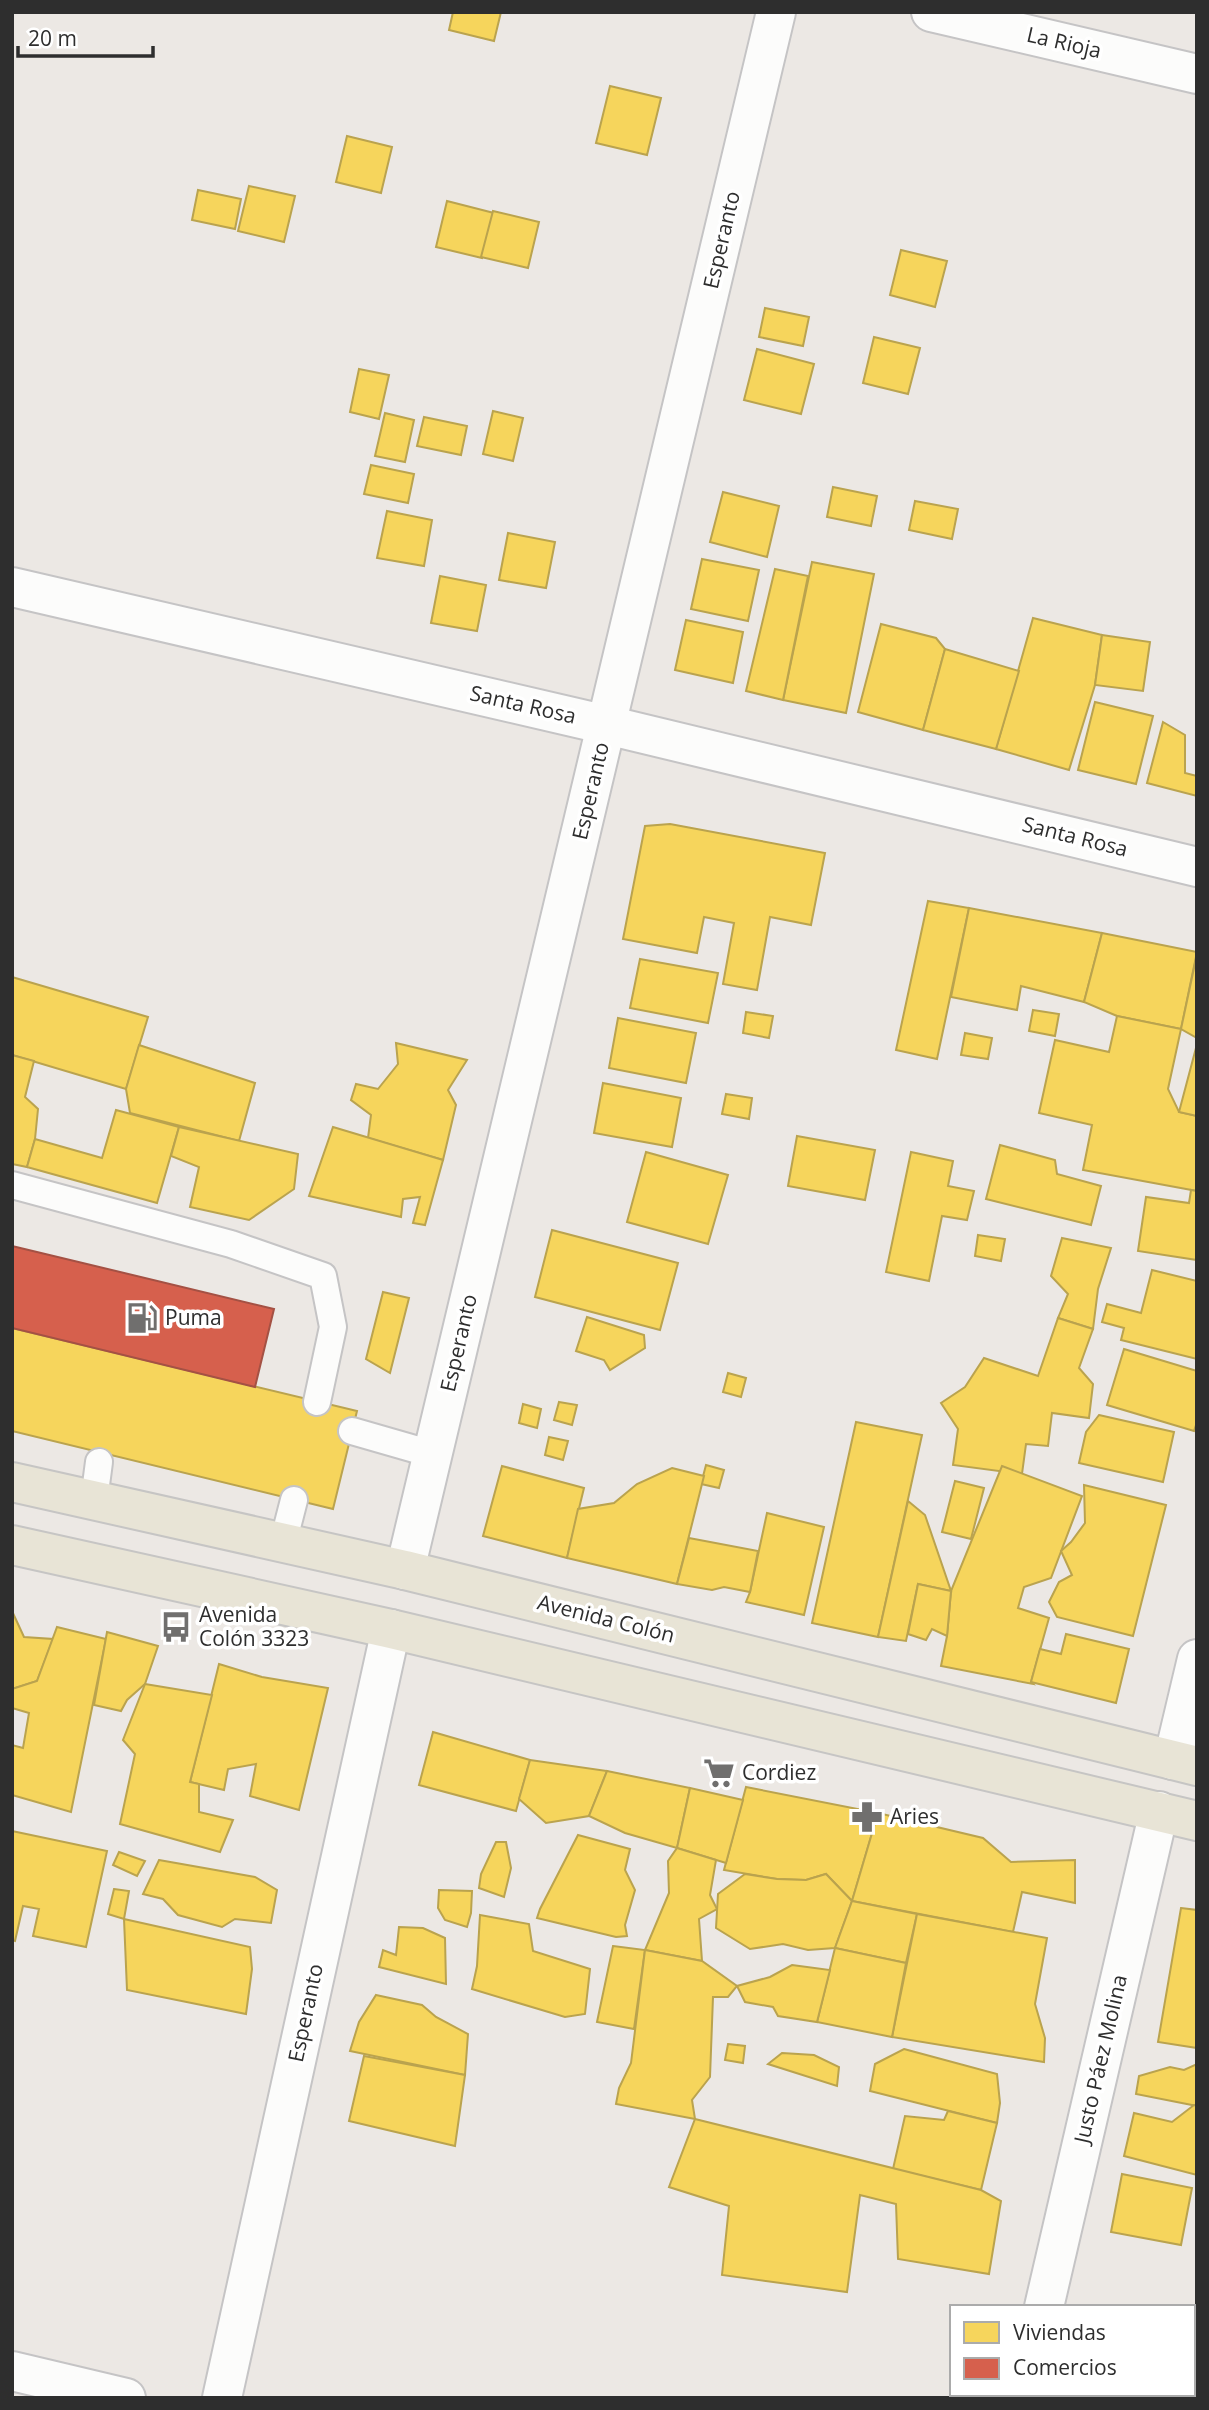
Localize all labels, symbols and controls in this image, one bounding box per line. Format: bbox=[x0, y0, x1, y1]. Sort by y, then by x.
scale bar bbox=[18, 14, 152, 58]
street label: La Rioja bbox=[1024, 20, 1104, 64]
text: 20 m bbox=[28, 24, 77, 52]
street label: Esperanto bbox=[696, 188, 746, 291]
street label: Santa Rosa bbox=[467, 678, 579, 730]
street label: Esperanto bbox=[565, 739, 615, 842]
street label: Santa Rosa bbox=[1019, 809, 1131, 863]
street label: Esperanto bbox=[433, 1291, 483, 1394]
fuel station icon: Puma bbox=[125, 1301, 159, 1335]
place label: Puma bbox=[165, 1303, 222, 1331]
street label: Avenida Colón bbox=[535, 1587, 678, 1649]
place label: Avenida Colón 3323 bbox=[199, 1600, 309, 1652]
bus stop icon: Avenida Colón 3323 bbox=[159, 1610, 193, 1644]
supermarket icon: Cordiez bbox=[702, 1756, 736, 1790]
place label: Cordiez bbox=[742, 1758, 816, 1786]
pharmacy icon: Aries bbox=[850, 1800, 884, 1834]
place label: Aries bbox=[890, 1802, 939, 1830]
street label: Esperanto bbox=[281, 1961, 329, 2064]
street label: Justo Páez Molina bbox=[1067, 1972, 1133, 2148]
legend bbox=[950, 2305, 1195, 2396]
text: Viviendas bbox=[1013, 2318, 1106, 2346]
text: Comercios bbox=[1013, 2353, 1117, 2381]

